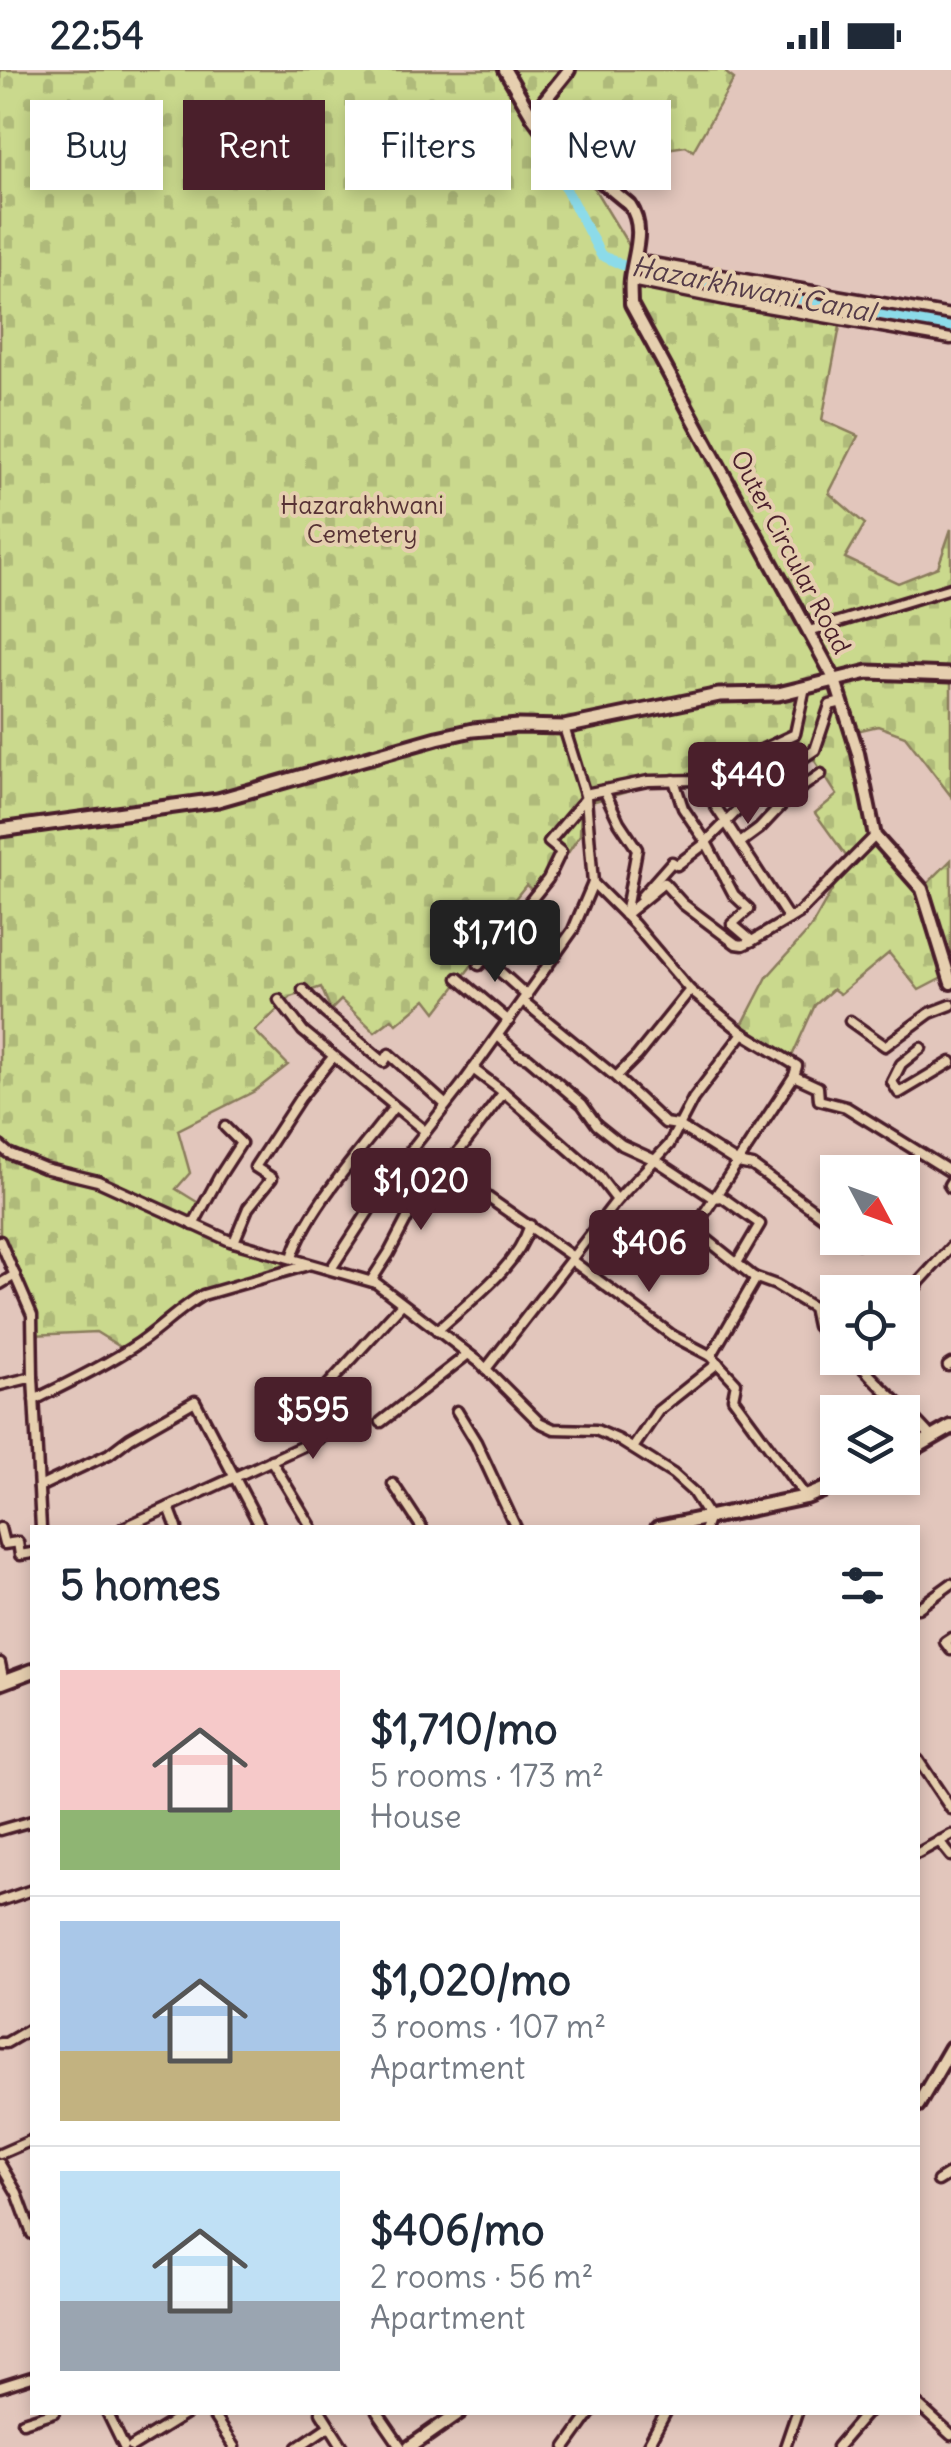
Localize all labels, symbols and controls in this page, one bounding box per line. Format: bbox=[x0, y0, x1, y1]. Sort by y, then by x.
text: 22:54 bbox=[50, 12, 144, 59]
chip: Buy bbox=[30, 100, 163, 190]
chip: Rent bbox=[183, 100, 325, 190]
chip: Filters bbox=[345, 100, 511, 190]
chip: New bbox=[531, 100, 671, 190]
water label: Hazarkhwani Canal bbox=[628, 248, 881, 331]
street label: Outer Circular Road bbox=[724, 445, 858, 659]
park label: Hazarakhwani Cemetery bbox=[280, 489, 444, 550]
pin: $440 bbox=[689, 742, 807, 827]
text: $440 bbox=[710, 754, 786, 795]
pin: $1,710 bbox=[414, 900, 576, 985]
text: $1,710 bbox=[452, 912, 538, 953]
pin: $1,020 bbox=[340, 1148, 502, 1233]
north arrow bbox=[820, 1155, 920, 1255]
map controls bbox=[820, 1155, 920, 1495]
text: $1,020 bbox=[373, 1160, 469, 1201]
pin: $406 bbox=[590, 1210, 708, 1295]
text: $406 bbox=[611, 1222, 687, 1263]
button: locate bbox=[820, 1275, 920, 1375]
pin: $595 bbox=[254, 1377, 372, 1462]
text: $595 bbox=[277, 1389, 349, 1430]
button: layers bbox=[820, 1395, 920, 1495]
icon: filters bbox=[835, 1558, 890, 1613]
text: 5 homes bbox=[60, 1559, 221, 1611]
text: $1,710/mo bbox=[370, 1703, 558, 1755]
icon: home bbox=[140, 1710, 260, 1830]
text: 5 rooms · 173 m² bbox=[370, 1755, 604, 1796]
text: House bbox=[370, 1796, 461, 1837]
text: $1,020/mo bbox=[370, 1954, 571, 2006]
icon: home bbox=[140, 1961, 260, 2081]
text: 3 rooms · 107 m² bbox=[370, 2006, 606, 2047]
text: Apartment bbox=[370, 2047, 525, 2088]
text: $406/mo bbox=[370, 2204, 545, 2256]
icon: home bbox=[140, 2211, 260, 2331]
text: 2 rooms · 56 m² bbox=[370, 2256, 593, 2297]
text: Apartment bbox=[370, 2297, 525, 2338]

